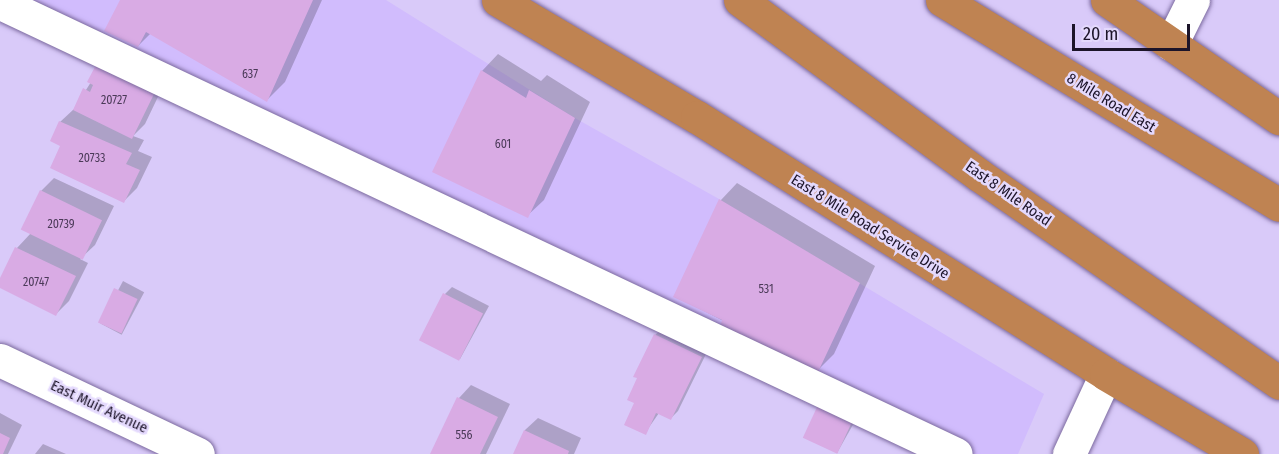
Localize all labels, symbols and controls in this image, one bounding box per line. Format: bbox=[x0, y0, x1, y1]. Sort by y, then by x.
scale bar bbox=[1075, 12, 1194, 50]
text: 20 m bbox=[1083, 23, 1118, 45]
house number: 637 bbox=[242, 68, 258, 82]
street label: 8 Mile Road East bbox=[1063, 69, 1159, 137]
house number: 20727 bbox=[101, 94, 127, 108]
house number: 601 bbox=[495, 138, 511, 152]
house number: 20733 bbox=[79, 152, 105, 166]
street label: East 8 Mile Road bbox=[962, 158, 1054, 230]
street label: East 8 Mile Road Service Drive bbox=[788, 171, 952, 283]
house number: 20739 bbox=[47, 218, 75, 232]
house number: 20747 bbox=[23, 276, 49, 290]
house number: 531 bbox=[758, 283, 774, 297]
street label: East Muir Avenue bbox=[48, 377, 150, 437]
house number: 556 bbox=[456, 429, 472, 443]

